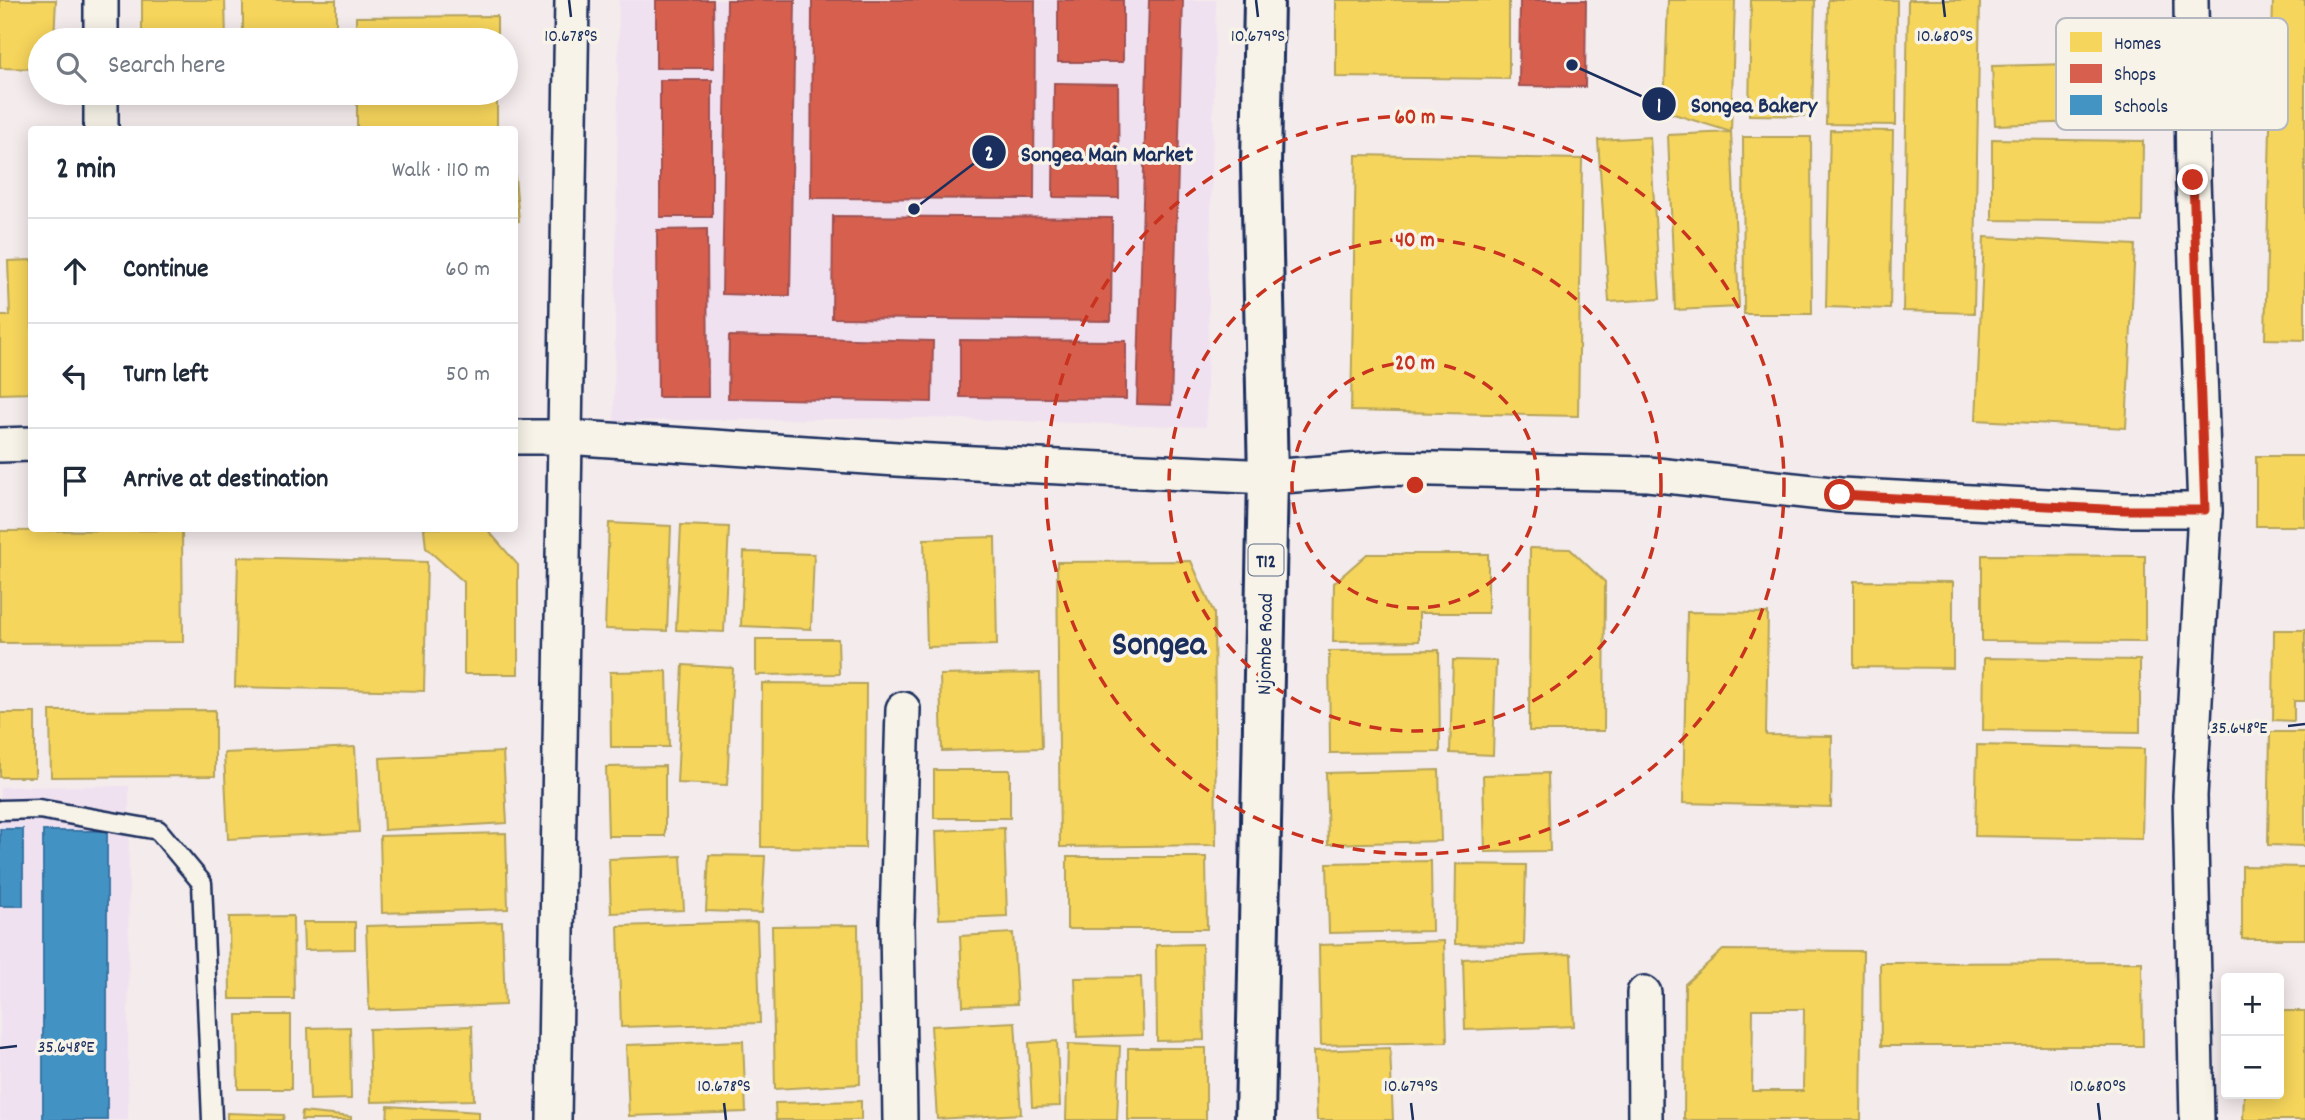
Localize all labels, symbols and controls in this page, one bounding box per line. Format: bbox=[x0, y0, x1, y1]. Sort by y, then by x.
legend bbox=[2056, 18, 2288, 130]
text: 10.678°S bbox=[544, 25, 598, 50]
text: 10.679°S bbox=[1231, 25, 1285, 50]
text: 10.680°S bbox=[1917, 25, 1973, 50]
search box bbox=[28, 28, 518, 105]
text: Homes bbox=[2114, 32, 2162, 59]
icon: search bbox=[52, 48, 90, 86]
text: Search here bbox=[108, 48, 226, 85]
text: Shops bbox=[2114, 63, 2156, 90]
callout: Songea Bakery bbox=[1642, 82, 1831, 126]
text: Songea Bakery bbox=[1691, 91, 1819, 124]
text: 1 bbox=[1657, 93, 1661, 123]
text: Schools bbox=[2114, 95, 2168, 122]
text: 60 m bbox=[1395, 104, 1435, 134]
callout: Songea Main Market bbox=[972, 130, 1207, 174]
text: Songea Main Market bbox=[1021, 140, 1194, 173]
text: 2 bbox=[984, 141, 994, 171]
text: 2 min bbox=[56, 150, 116, 193]
text: Walk · 110 m bbox=[392, 155, 490, 188]
route end bbox=[2177, 164, 2208, 195]
text: 40 m bbox=[1395, 227, 1435, 257]
icon: ahead bbox=[56, 252, 94, 290]
text: Continue bbox=[123, 252, 208, 289]
text: 60 m bbox=[445, 254, 490, 287]
text: 20 m bbox=[1395, 350, 1435, 380]
icon: left bbox=[56, 357, 94, 395]
text: Turn left bbox=[123, 357, 209, 394]
text: 50 m bbox=[446, 359, 490, 392]
icon: arrive bbox=[56, 462, 94, 500]
text: Arrive at destination bbox=[123, 462, 328, 499]
centre of rings bbox=[1403, 473, 1427, 497]
route start bbox=[1824, 479, 1855, 510]
road number: T12 bbox=[1248, 544, 1284, 576]
street label: Njombe Road bbox=[1251, 593, 1283, 695]
district label: Songea bbox=[1112, 622, 1208, 672]
text: 35.648°E bbox=[2211, 717, 2267, 742]
map controls bbox=[2221, 973, 2284, 1099]
button: + bbox=[2221, 973, 2284, 1036]
text: 35.648°E bbox=[38, 1036, 94, 1061]
button: − bbox=[2221, 1036, 2284, 1099]
text: 10.678°S bbox=[697, 1075, 751, 1100]
text: 10.679°S bbox=[1384, 1075, 1438, 1100]
text: 10.680°S bbox=[2070, 1075, 2126, 1100]

